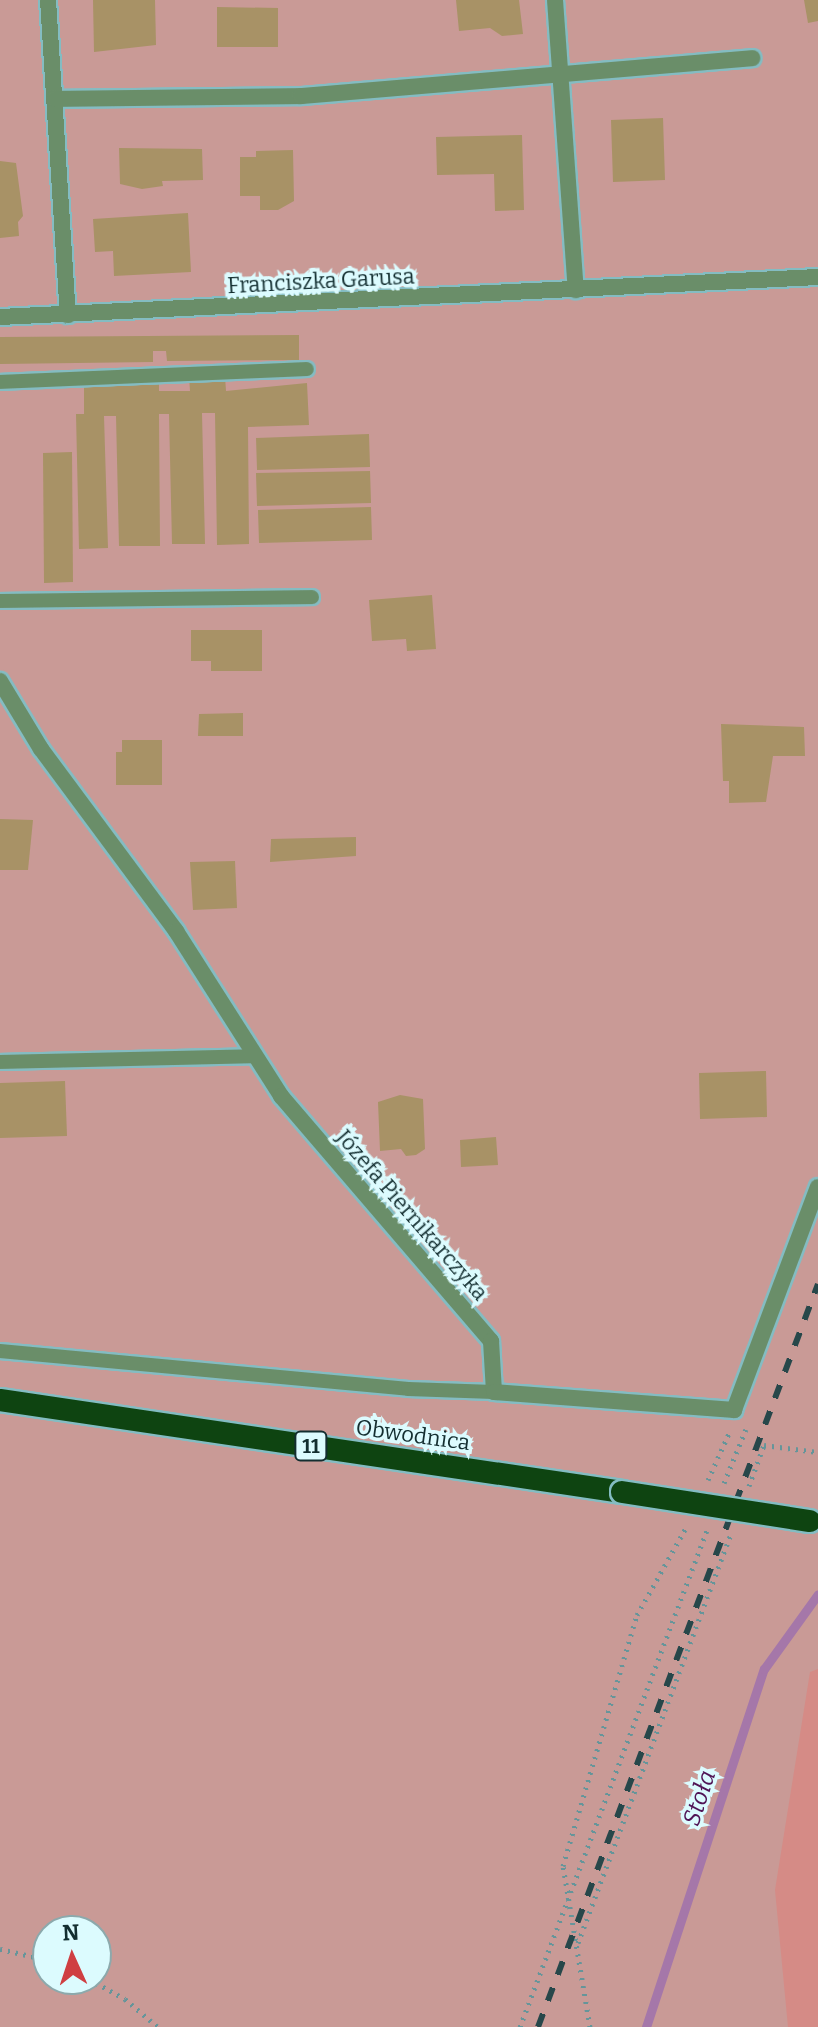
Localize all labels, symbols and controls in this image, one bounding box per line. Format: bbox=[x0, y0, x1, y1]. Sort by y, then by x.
street label: Franciszka Garusa bbox=[227, 263, 415, 299]
street label: Józefa Piernikarczyka bbox=[331, 1124, 493, 1306]
street label: Obwodnica bbox=[354, 1414, 472, 1456]
road number: 11 bbox=[293, 1430, 329, 1462]
water label: Stoła bbox=[678, 1767, 722, 1829]
north arrow bbox=[32, 1915, 112, 1995]
text: N bbox=[62, 1919, 80, 1946]

